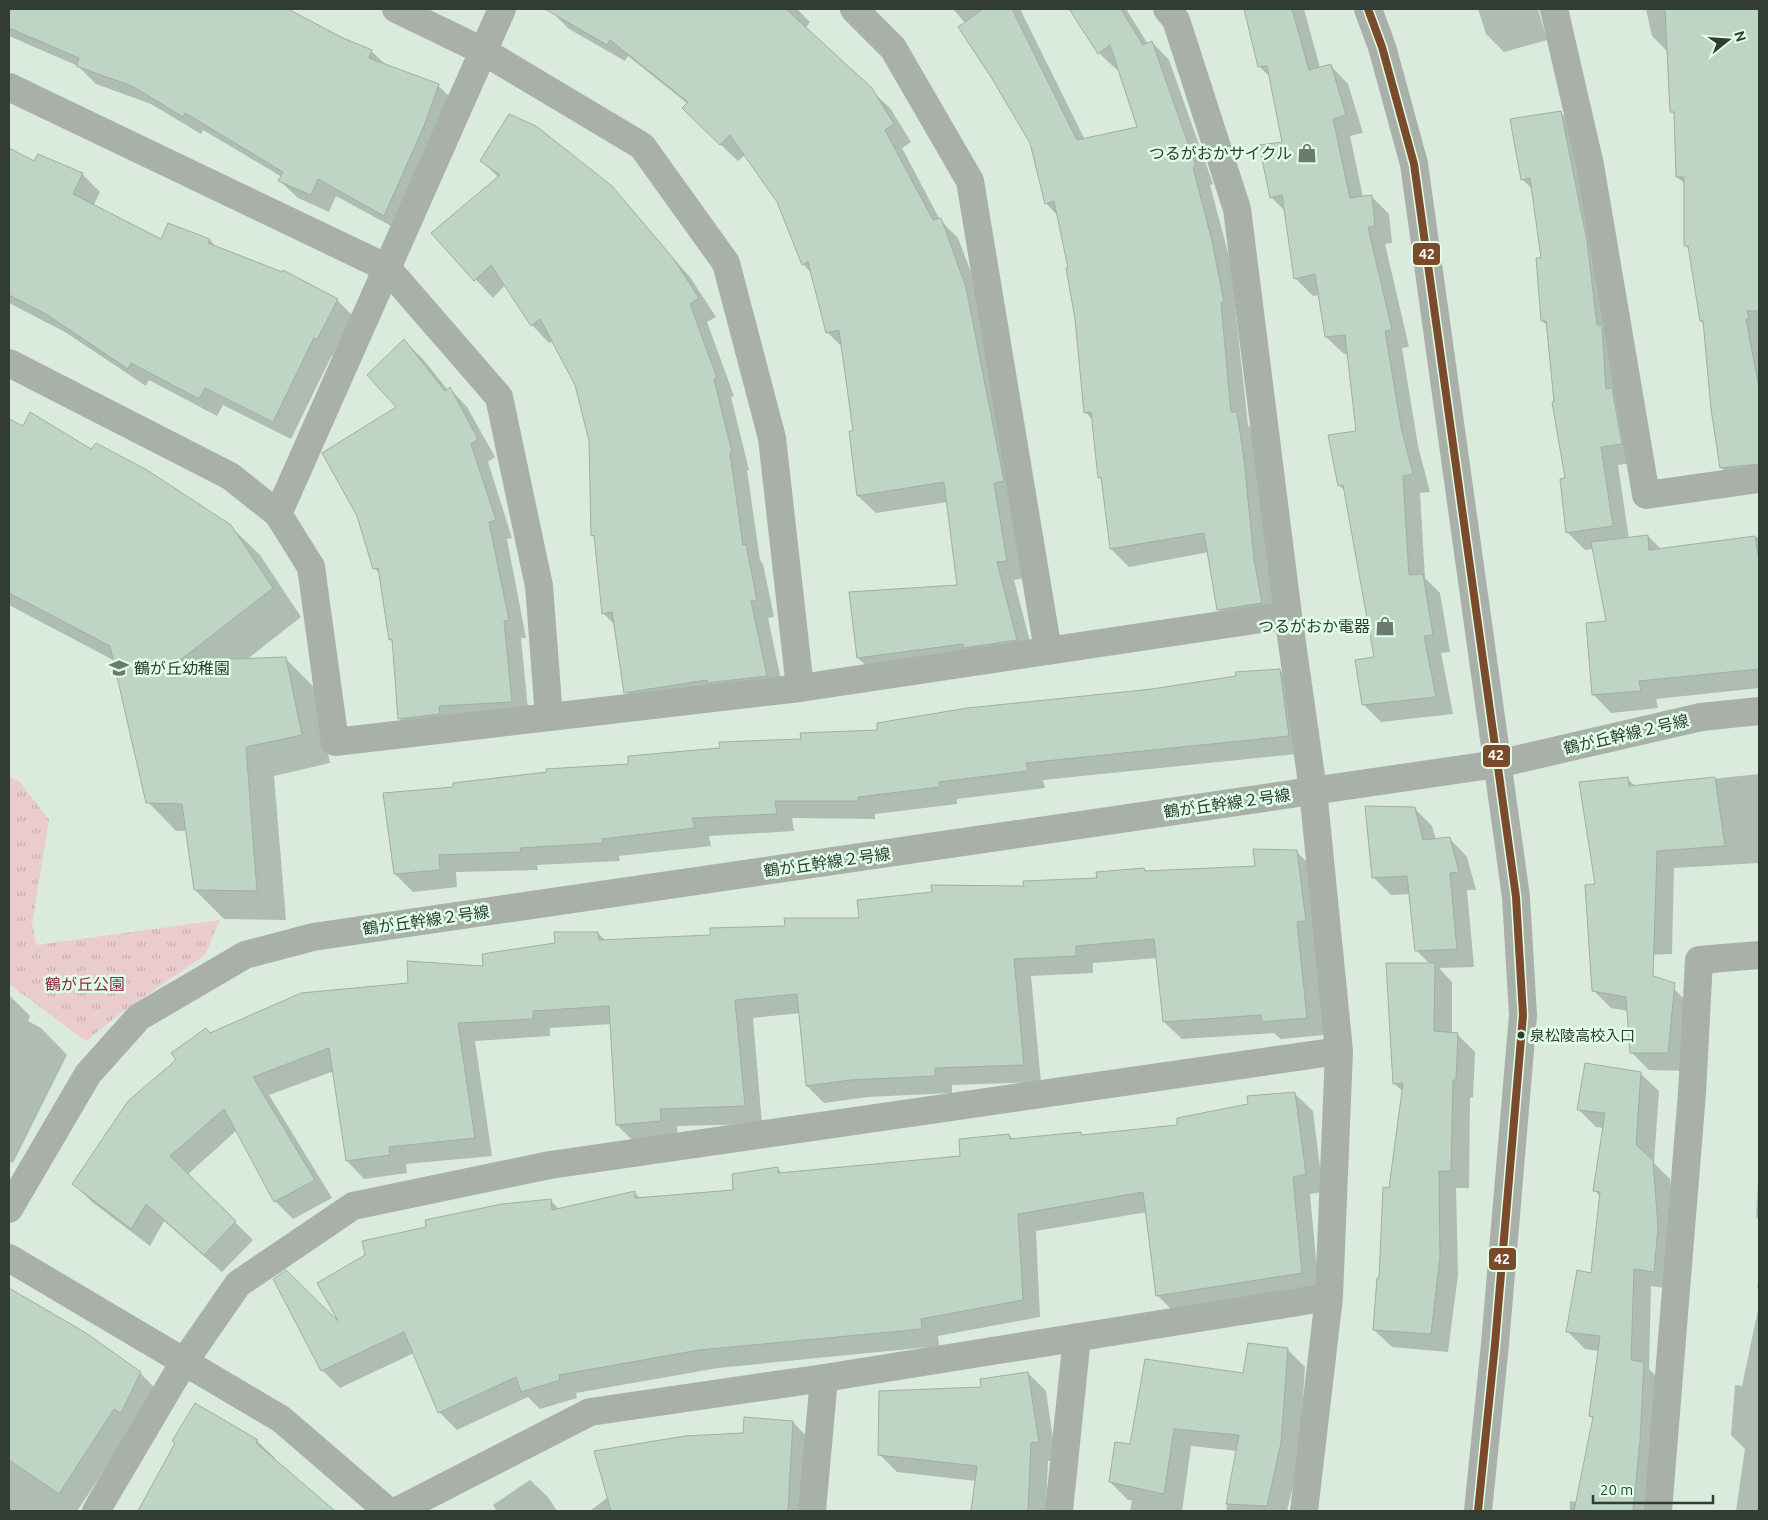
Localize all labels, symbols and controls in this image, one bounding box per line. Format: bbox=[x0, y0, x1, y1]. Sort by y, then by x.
north arrow bbox=[1703, 15, 1753, 65]
text: N bbox=[1731, 29, 1750, 44]
shop icon: つるがおかサイクル bbox=[1296, 142, 1318, 164]
place label: つるがおかサイクル bbox=[1149, 144, 1292, 162]
line badge: 42 bbox=[1412, 242, 1441, 266]
text: 42 bbox=[1419, 246, 1435, 262]
shop icon: つるがおか電器 bbox=[1374, 615, 1396, 637]
place label: つるがおか電器 bbox=[1258, 617, 1370, 635]
school or university icon: 鶴が丘幼稚園 bbox=[108, 657, 130, 679]
place label: 鶴が丘幼稚園 bbox=[134, 659, 230, 677]
street label: 鶴が丘幹線２号線 bbox=[1562, 711, 1690, 757]
line badge: 42 bbox=[1482, 744, 1511, 768]
text: 42 bbox=[1488, 747, 1504, 763]
street label: 鶴が丘幹線２号線 bbox=[1162, 785, 1292, 821]
street label: 鶴が丘幹線２号線 bbox=[762, 844, 892, 880]
street label: 鶴が丘幹線２号線 bbox=[361, 902, 491, 938]
park label: 鶴が丘公園 bbox=[45, 975, 125, 993]
place label: 泉松陵高校入口 bbox=[1530, 1027, 1635, 1044]
marker: 泉松陵高校入口 bbox=[1516, 1030, 1526, 1040]
line badge: 42 bbox=[1488, 1247, 1517, 1271]
text: 42 bbox=[1494, 1251, 1510, 1267]
scale bar bbox=[1593, 1472, 1713, 1504]
text: 20 m bbox=[1600, 1481, 1633, 1498]

